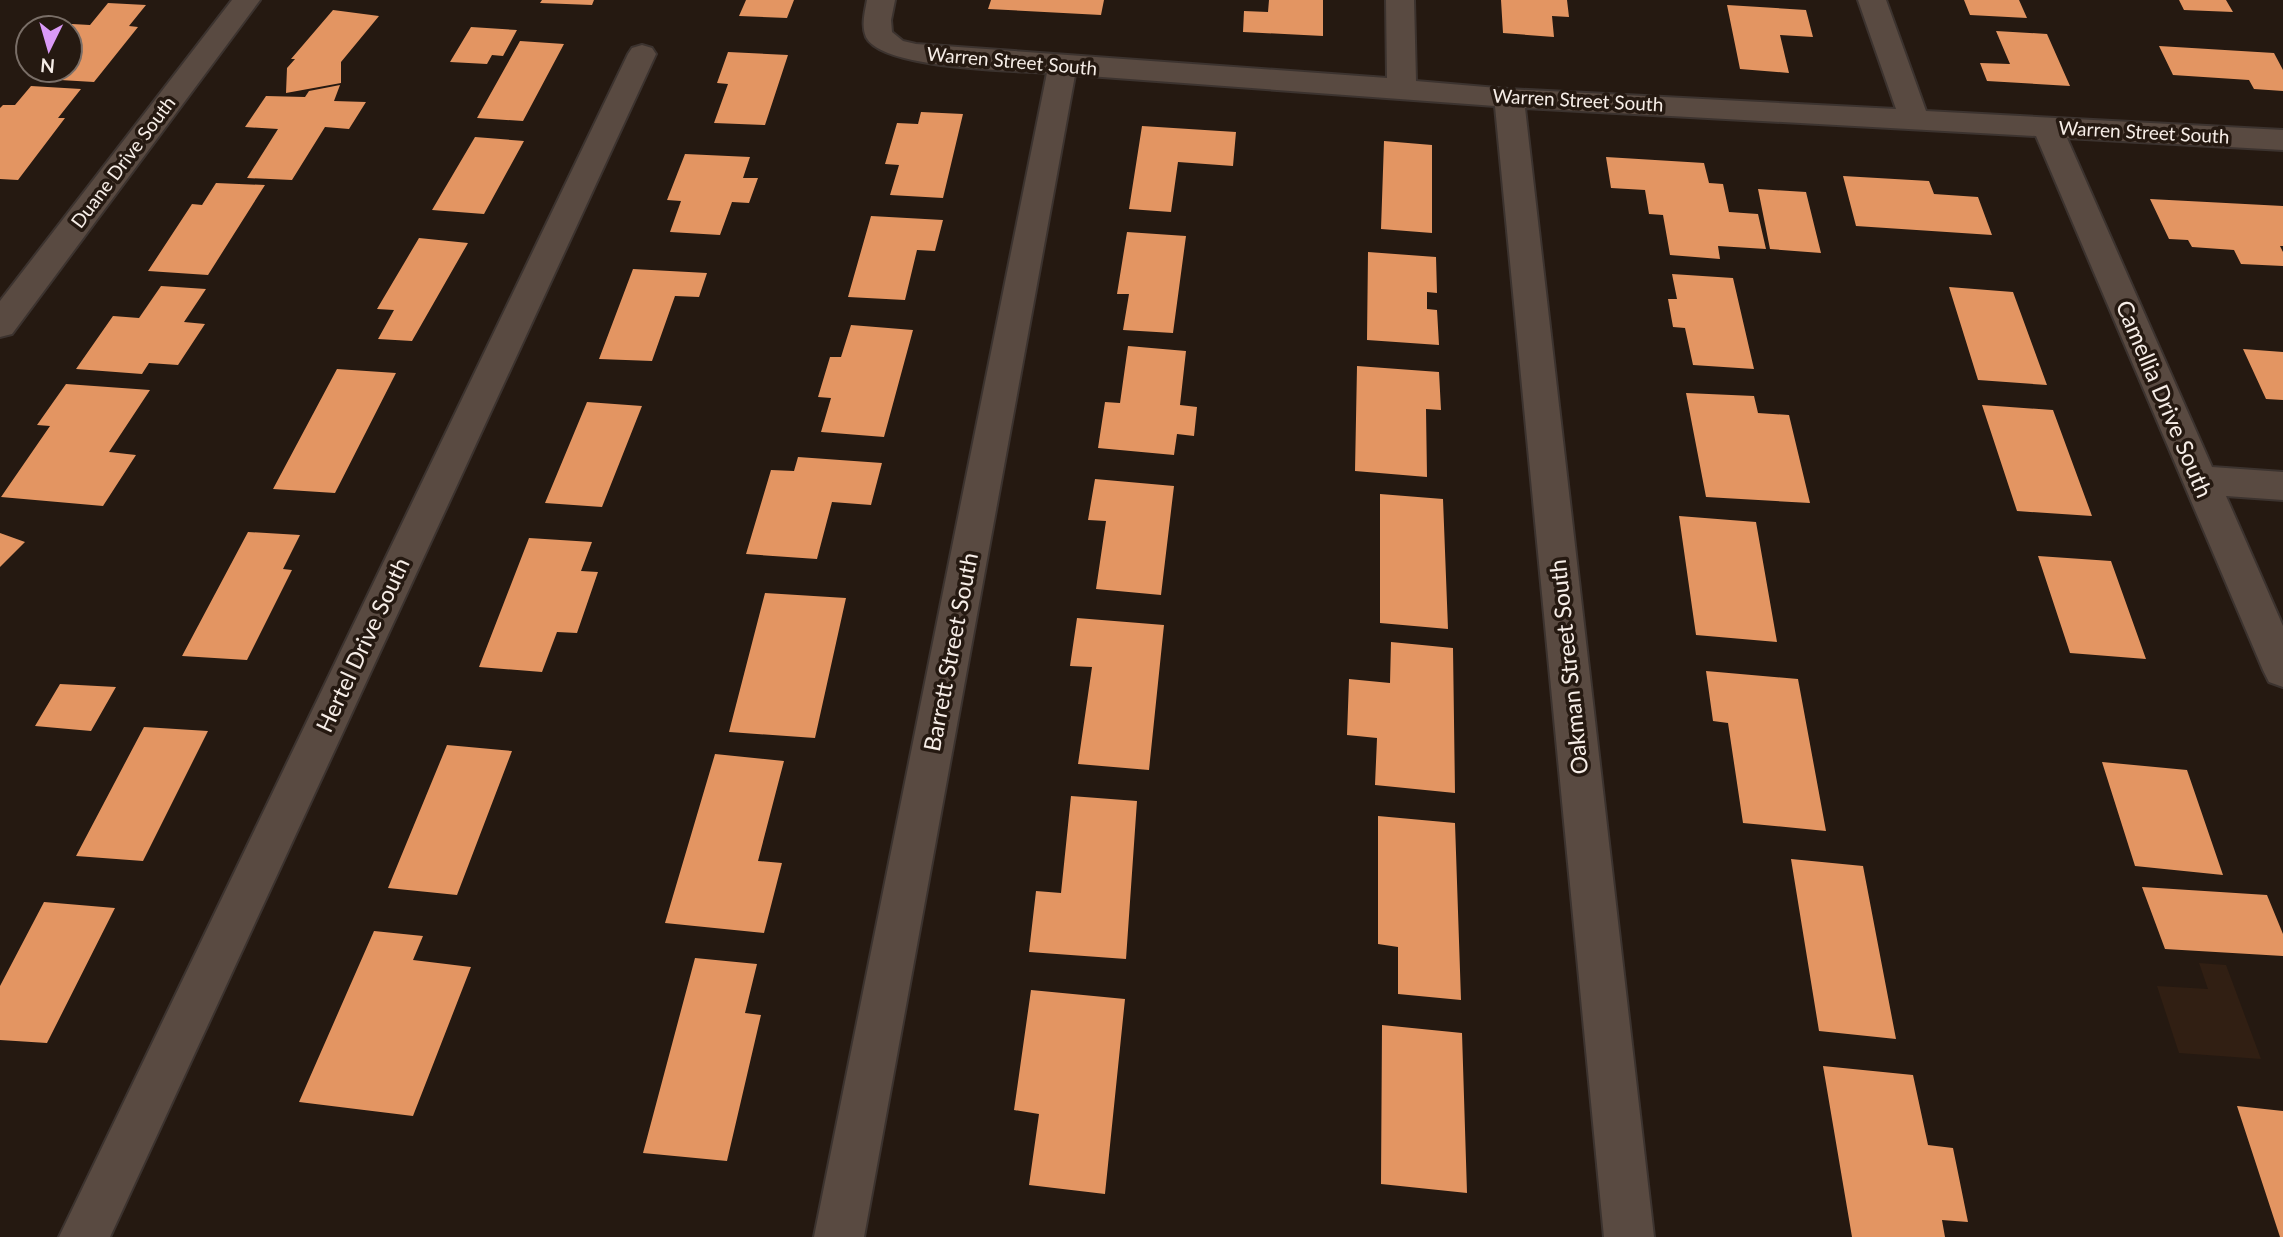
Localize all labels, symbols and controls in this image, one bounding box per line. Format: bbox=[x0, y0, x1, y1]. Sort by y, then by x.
north arrow bbox=[14, 14, 84, 84]
street label: Warren Street South bbox=[926, 42, 1098, 79]
text: N bbox=[39, 54, 56, 79]
street label: Warren Street South bbox=[1492, 84, 1664, 115]
street label: Duane Drive South bbox=[66, 91, 180, 232]
street label: Warren Street South bbox=[2058, 116, 2230, 147]
street label: Camellia Drive South bbox=[2111, 296, 2219, 501]
street label: Barrett Street South bbox=[917, 550, 983, 754]
street label: Hertel Drive South bbox=[309, 553, 415, 736]
street label: Oakman Street South bbox=[1543, 558, 1593, 776]

